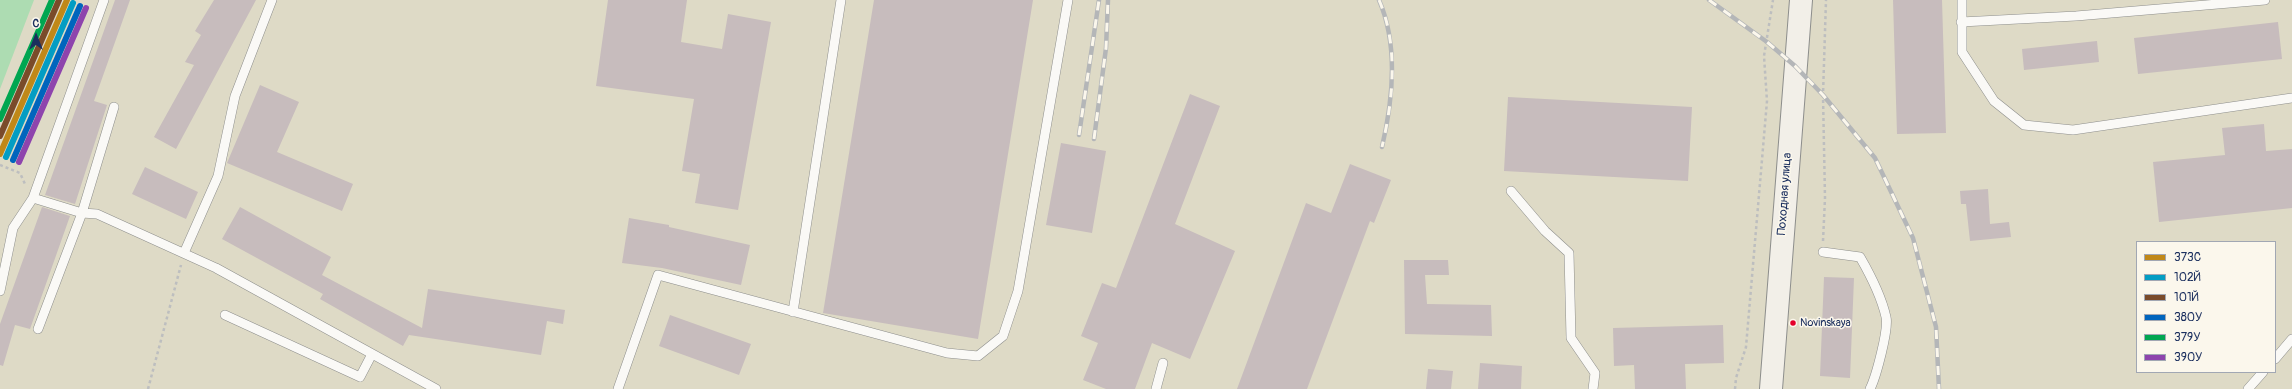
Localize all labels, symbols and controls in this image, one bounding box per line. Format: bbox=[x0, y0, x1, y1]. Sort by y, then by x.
north arrow bbox=[16, 16, 56, 56]
text: С bbox=[33, 17, 39, 30]
street label: Походная улица bbox=[1775, 152, 1795, 236]
legend bbox=[2136, 241, 2276, 373]
text: 373C bbox=[2174, 250, 2201, 265]
text: 102Й bbox=[2174, 270, 2201, 285]
text: 101Й bbox=[2174, 290, 2199, 305]
text: 380У bbox=[2174, 310, 2202, 325]
place label: Novinskaya bbox=[1800, 316, 1851, 330]
marker: Novinskaya bbox=[1788, 318, 1798, 328]
text: 379У bbox=[2174, 330, 2200, 345]
text: 390У bbox=[2174, 350, 2202, 365]

